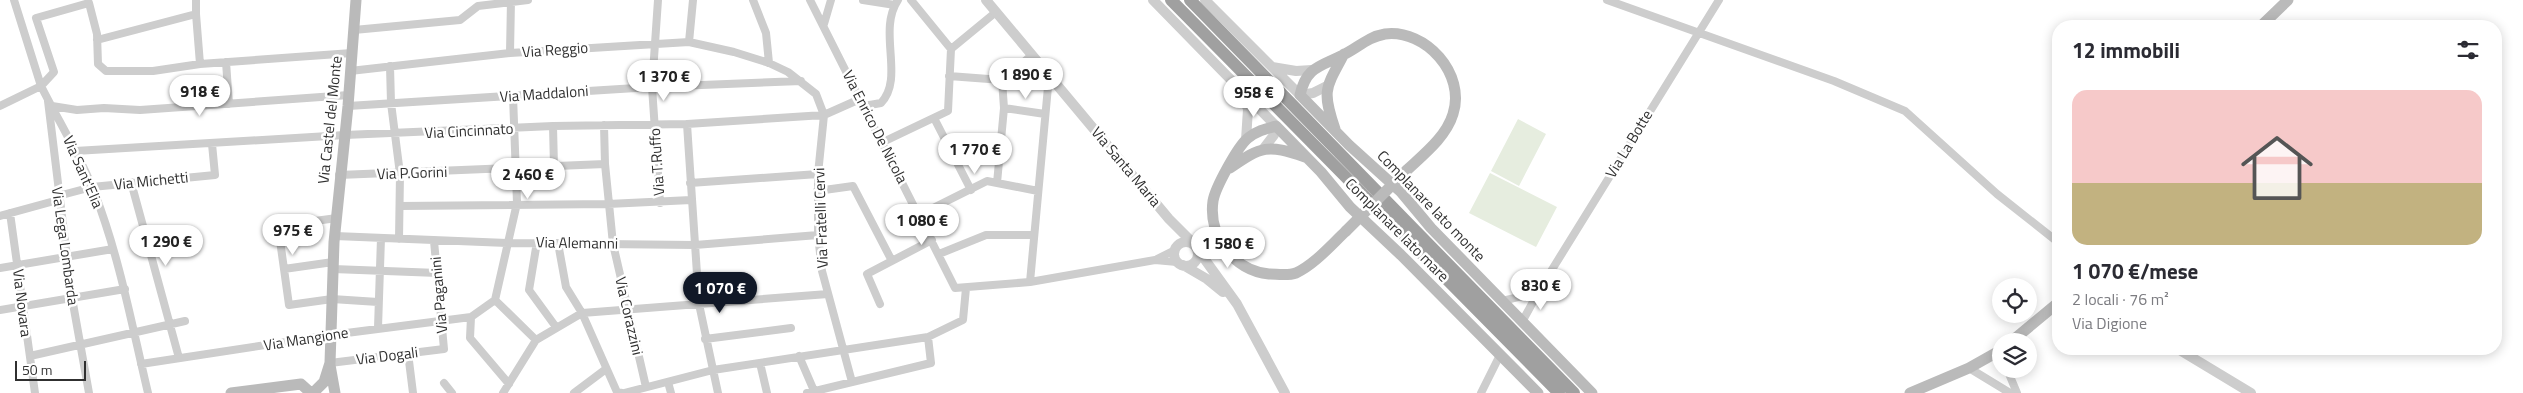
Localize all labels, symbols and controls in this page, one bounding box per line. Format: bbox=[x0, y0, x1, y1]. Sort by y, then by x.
text: 12 immobili bbox=[2072, 34, 2180, 66]
street label: Via Reggio bbox=[521, 36, 589, 63]
icon: filters bbox=[2454, 36, 2482, 64]
street label: Via Castel del Monte bbox=[311, 55, 348, 185]
pin: 1 890 € bbox=[980, 58, 1072, 100]
pin: 1 370 € bbox=[618, 59, 710, 102]
text: 1 890 € bbox=[1000, 62, 1052, 86]
text: 1 370 € bbox=[638, 64, 690, 88]
street label: Via Enrico De Nicola bbox=[837, 66, 914, 188]
pin: 918 € bbox=[165, 74, 235, 117]
pin: 958 € bbox=[1219, 76, 1289, 118]
text: 918 € bbox=[180, 79, 220, 103]
street label: Via Maddaloni bbox=[499, 79, 589, 108]
text: 958 € bbox=[1234, 80, 1274, 104]
street label: Via La Botte bbox=[1599, 105, 1658, 182]
street label: Via Cincinnato bbox=[424, 117, 514, 144]
street label: Via Santa Maria bbox=[1086, 121, 1167, 212]
icon: home bbox=[2232, 123, 2322, 213]
street label: Via T.Ruffo bbox=[643, 127, 670, 197]
street label: Via Sant'Elia bbox=[57, 132, 110, 212]
pin: 1 770 € bbox=[929, 132, 1021, 175]
text: 1 770 € bbox=[949, 137, 1001, 161]
street label: Complanare lato monte bbox=[1372, 145, 1491, 267]
pin: 2 460 € bbox=[482, 158, 574, 200]
street label: Via P.Gorini bbox=[376, 160, 448, 185]
text: 2 460 € bbox=[502, 162, 554, 186]
street label: Via Michetti bbox=[113, 165, 189, 196]
street label: Via Fratelli Cervi bbox=[807, 167, 834, 269]
street label: Complanare lato mare bbox=[1340, 172, 1455, 287]
street label: Via Lega Lombarda bbox=[46, 185, 85, 307]
pin: 1 080 € bbox=[876, 204, 968, 246]
text: 1 080 € bbox=[896, 208, 948, 232]
pin: 975 € bbox=[258, 214, 328, 256]
text: 975 € bbox=[273, 218, 313, 242]
pin: 1 290 € bbox=[120, 224, 212, 267]
pin: 1 580 € bbox=[1182, 226, 1274, 269]
text: 1 290 € bbox=[140, 229, 192, 253]
street label: Via Alemanni bbox=[536, 230, 618, 255]
text: 1 580 € bbox=[1202, 231, 1254, 255]
text: 1 070 €/mese bbox=[2072, 255, 2198, 287]
street label: Via Paganini bbox=[424, 256, 453, 334]
street label: Via Novara bbox=[7, 268, 38, 339]
pin: 830 € bbox=[1506, 268, 1576, 311]
pin: 1 070 € bbox=[674, 272, 766, 314]
text: 830 € bbox=[1521, 273, 1561, 297]
street label: Via Corazzini bbox=[609, 274, 650, 357]
text: 1 070 € bbox=[694, 276, 746, 300]
map controls bbox=[1992, 278, 2037, 378]
button: locate bbox=[1992, 278, 2037, 323]
text: 2 locali · 76 m² bbox=[2072, 287, 2169, 311]
text: Via Digione bbox=[2072, 311, 2147, 335]
street label: Via Mangione bbox=[262, 320, 350, 357]
button: layers bbox=[1992, 333, 2037, 378]
street label: Via Dogali bbox=[355, 340, 419, 371]
scale bar bbox=[15, 358, 86, 381]
text: 50 m bbox=[22, 359, 52, 380]

